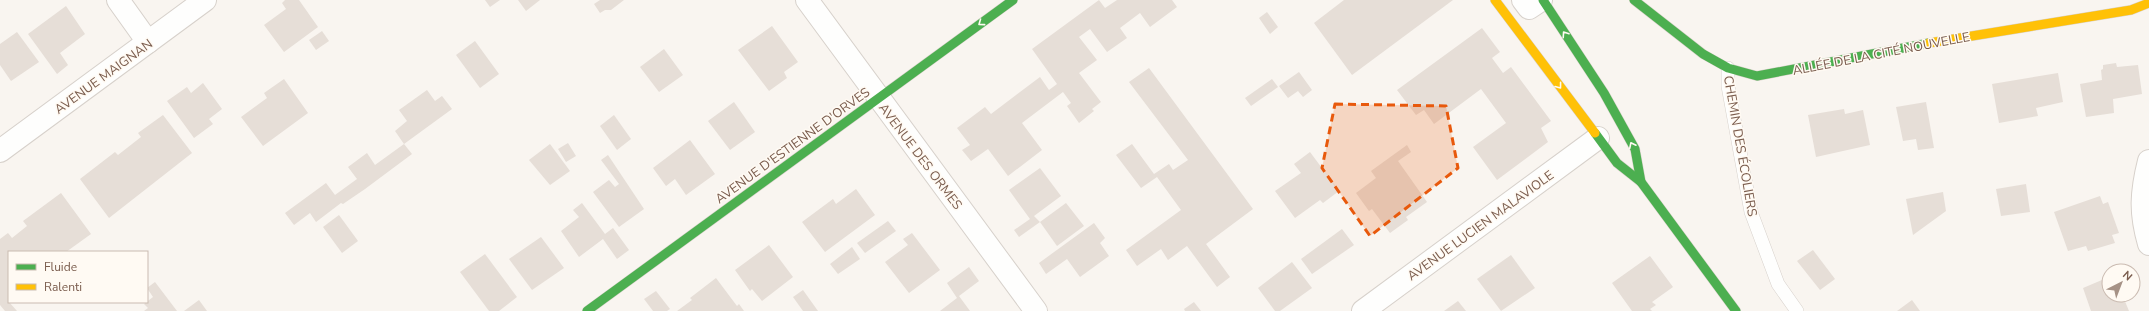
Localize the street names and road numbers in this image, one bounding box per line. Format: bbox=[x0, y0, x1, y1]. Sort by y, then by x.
street label: ALLÉE DE LA CITÉ NOUVELLE bbox=[1791, 27, 1971, 80]
street label: AVENUE MAIGNAN bbox=[51, 35, 156, 119]
street label: CHEMIN DES ÉCOLIERS bbox=[1719, 74, 1762, 218]
street label: AVENUE D'ESTIENNE D'ORVES bbox=[711, 83, 874, 208]
street label: AVENUE DES ORMES bbox=[874, 100, 966, 214]
street label: AVENUE LUCIEN MALAVIOLE bbox=[1404, 166, 1558, 285]

